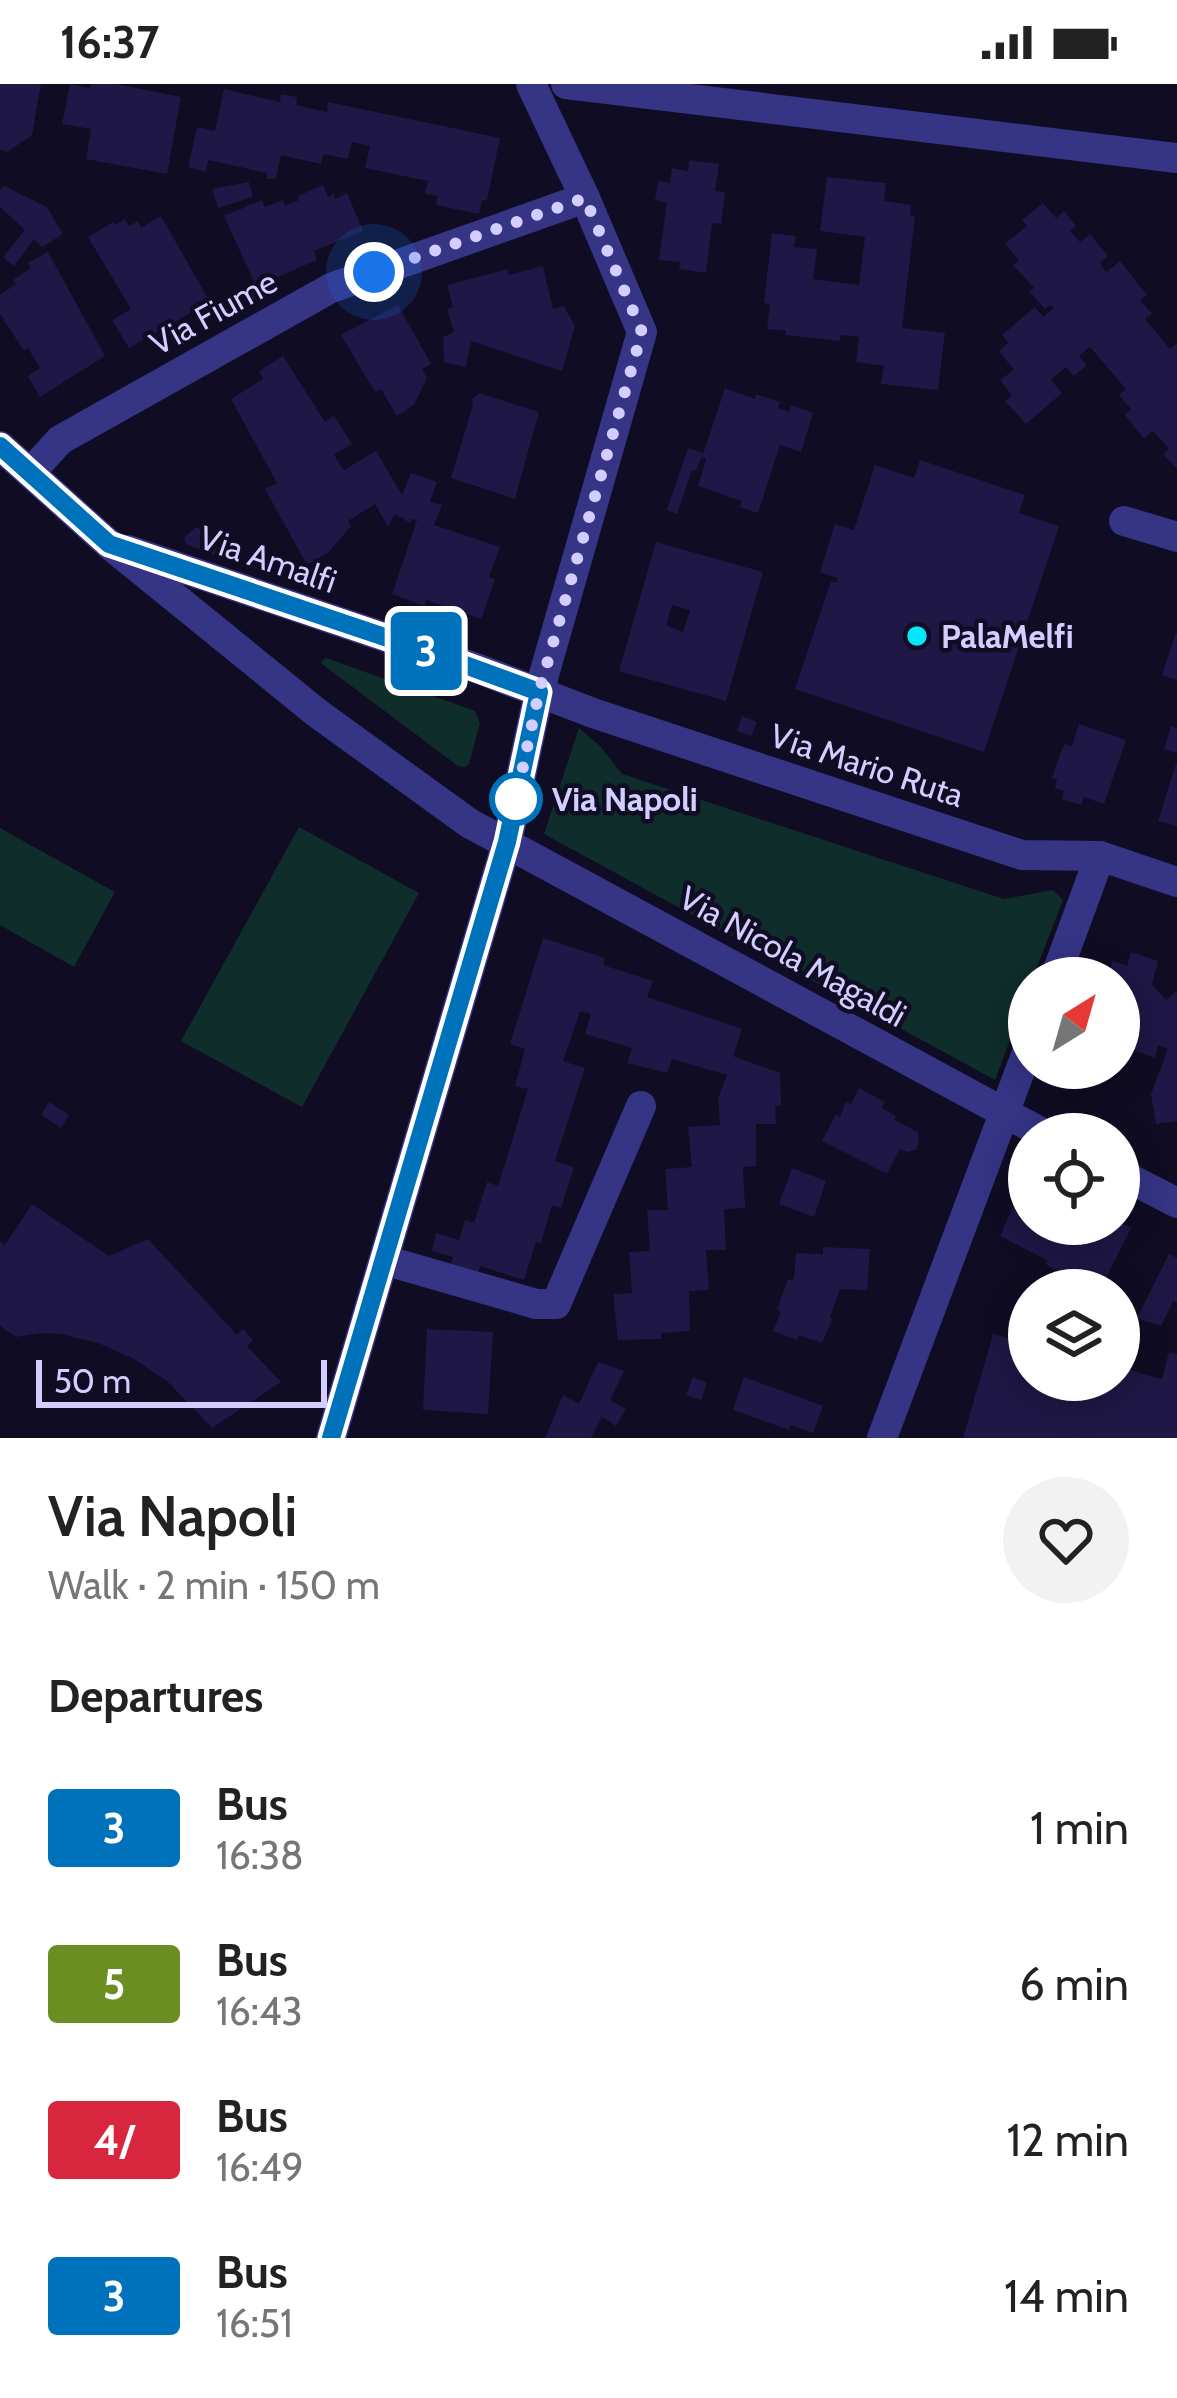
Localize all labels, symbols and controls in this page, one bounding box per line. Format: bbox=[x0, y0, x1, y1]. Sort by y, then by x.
text: 16:37 bbox=[60, 15, 159, 69]
your location bbox=[344, 242, 404, 302]
street label: Via Fiume bbox=[143, 261, 283, 363]
street label: Via Amalfi bbox=[194, 517, 342, 601]
line badge: 3 bbox=[387, 612, 465, 690]
place label: PalaMelfi bbox=[941, 616, 1074, 656]
marker: PalaMelfi bbox=[904, 623, 930, 649]
text: 3 bbox=[415, 625, 437, 677]
street label: Via Mario Ruta bbox=[765, 715, 969, 815]
marker: Via Napoli bbox=[491, 774, 541, 824]
place label: Via Napoli bbox=[552, 779, 698, 819]
street label: Via Nicola Magaldi bbox=[673, 877, 913, 1035]
north arrow bbox=[1008, 957, 1140, 1089]
map controls bbox=[1008, 957, 1140, 1401]
button: locate bbox=[1008, 1113, 1140, 1245]
button: layers bbox=[1008, 1269, 1140, 1401]
scale bar bbox=[36, 1354, 327, 1407]
text: 50 m bbox=[54, 1361, 131, 1401]
button: heart bbox=[1003, 1477, 1129, 1603]
text: Via Napoli bbox=[48, 1481, 297, 1550]
text: Walk · 2 min · 150 m bbox=[48, 1561, 380, 1609]
text: Departures bbox=[48, 1669, 263, 1723]
text: Bus bbox=[216, 1777, 288, 1831]
text: 1 min bbox=[1030, 1801, 1129, 1855]
text: 3 bbox=[103, 1802, 125, 1854]
text: 16:38 bbox=[216, 1831, 304, 1879]
text: Bus bbox=[216, 1933, 288, 1987]
text: 6 min bbox=[1019, 1957, 1129, 2011]
text: 5 bbox=[103, 1958, 125, 2010]
text: 16:43 bbox=[216, 1987, 303, 2035]
text: Bus bbox=[216, 2089, 288, 2143]
text: 12 min bbox=[1006, 2113, 1129, 2167]
text: 4/ bbox=[93, 2114, 135, 2166]
text: 16:49 bbox=[216, 2143, 304, 2191]
text: Bus bbox=[216, 2245, 288, 2299]
text: 14 min bbox=[1004, 2269, 1129, 2323]
text: 3 bbox=[103, 2270, 125, 2322]
text: 16:51 bbox=[216, 2299, 293, 2347]

